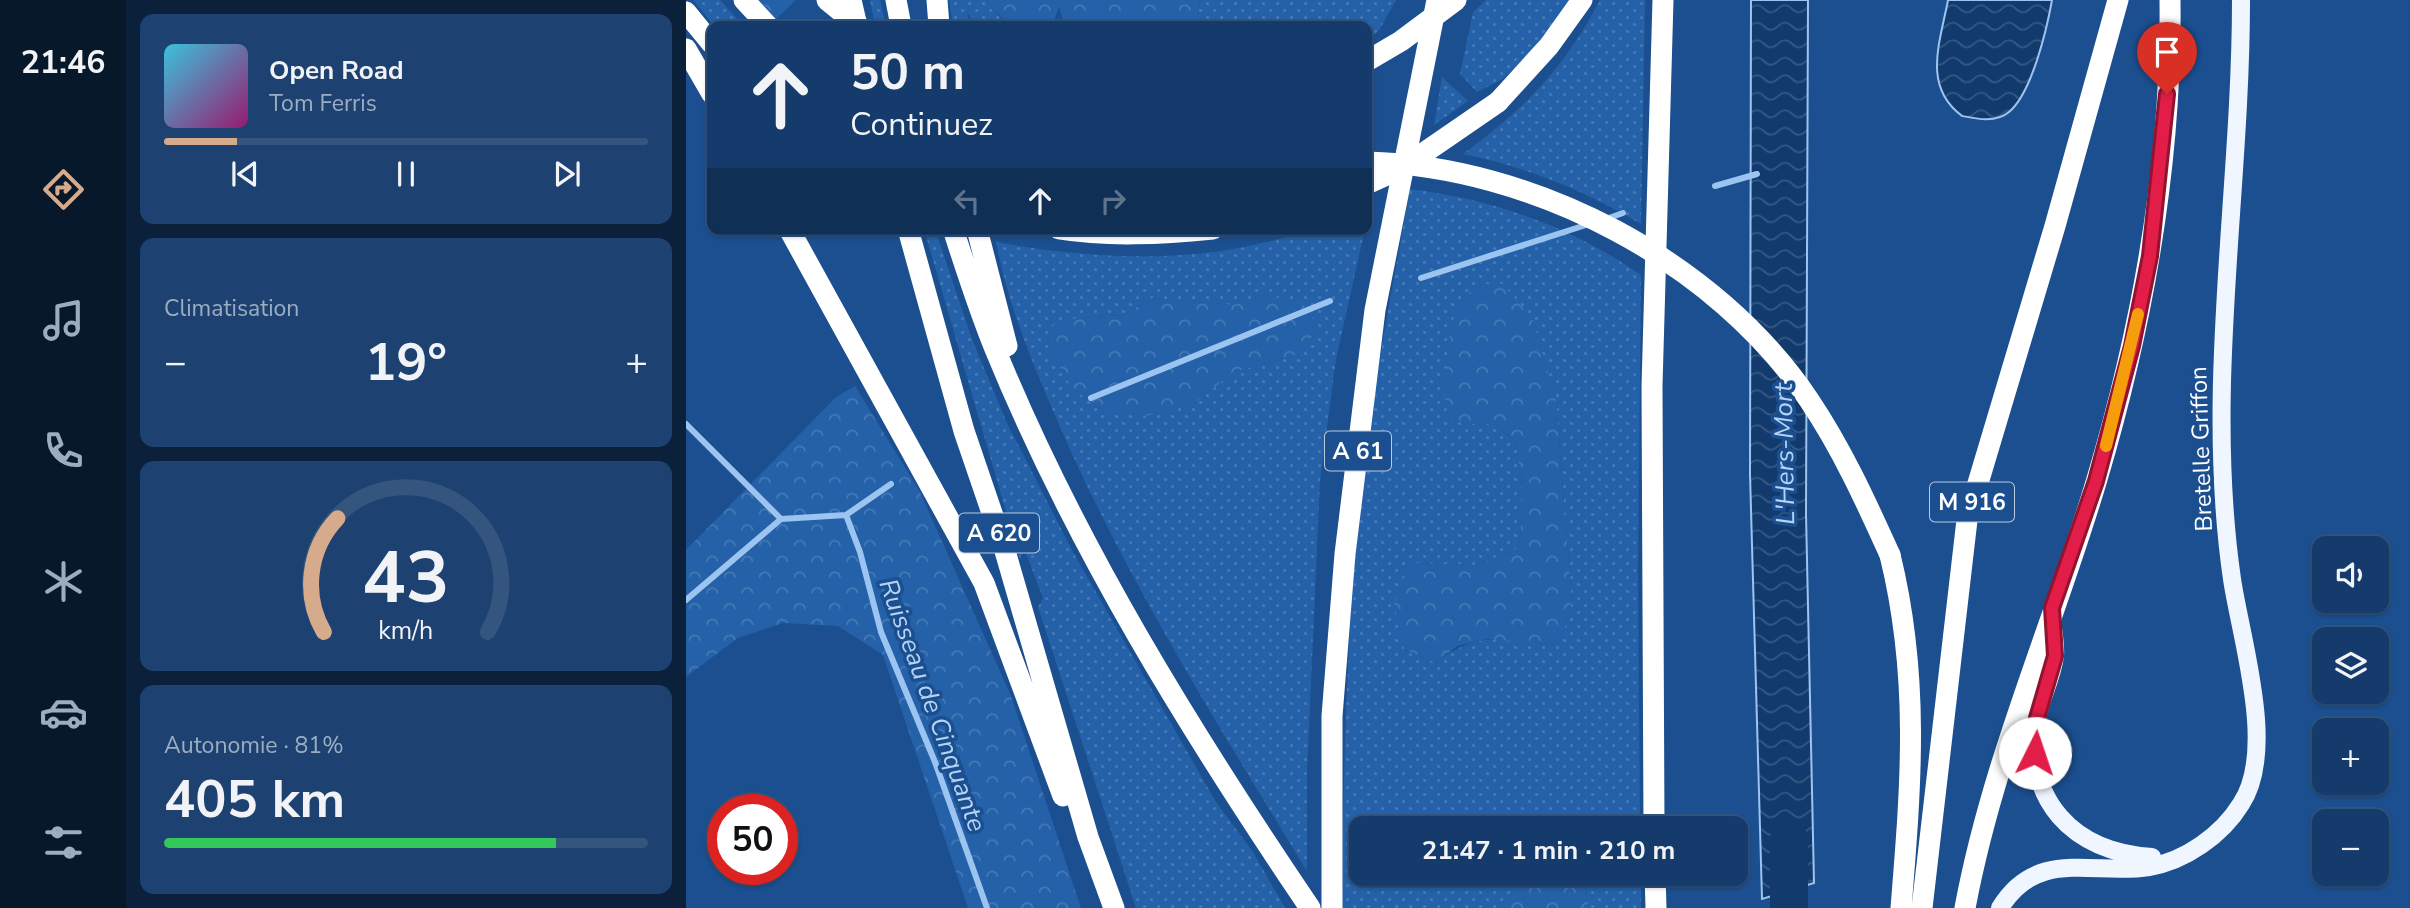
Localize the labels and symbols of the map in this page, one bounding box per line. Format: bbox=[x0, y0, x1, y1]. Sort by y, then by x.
pin bbox=[2137, 22, 2197, 94]
street label: Bretelle Griffon bbox=[2182, 366, 2220, 532]
water label: L'Hers-Mort bbox=[1766, 382, 1803, 525]
road number: A 61 bbox=[1325, 432, 1391, 471]
road number: M 916 bbox=[1930, 482, 2014, 522]
road number: A 620 bbox=[959, 513, 1039, 552]
water label: Ruisseau de Cinquante bbox=[870, 574, 995, 837]
position arrow bbox=[1998, 716, 2072, 790]
speed limit sign: 50 bbox=[707, 794, 798, 885]

